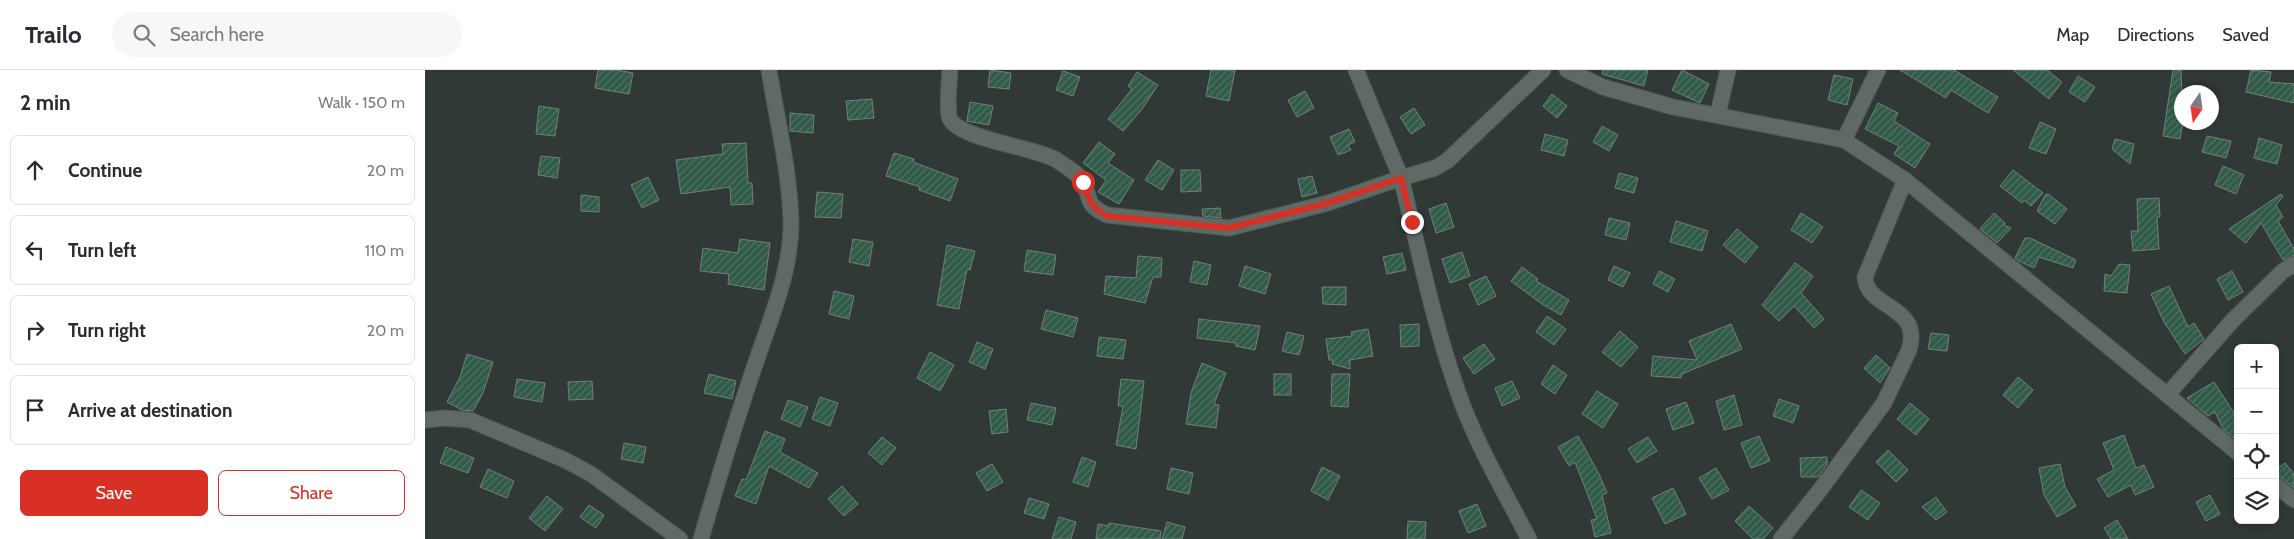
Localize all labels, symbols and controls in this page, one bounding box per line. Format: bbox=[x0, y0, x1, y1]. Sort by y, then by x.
search box bbox=[112, 12, 462, 57]
text: Trailo bbox=[25, 20, 82, 49]
icon: search bbox=[130, 21, 158, 49]
text: Search here bbox=[170, 23, 264, 46]
text: Map bbox=[2056, 24, 2089, 46]
text: Directions bbox=[2117, 24, 2194, 46]
text: Saved bbox=[2222, 24, 2269, 46]
north arrow bbox=[2174, 85, 2219, 130]
text: 2 min bbox=[20, 90, 71, 115]
text: Walk · 150 m bbox=[318, 93, 405, 112]
icon: ahead bbox=[21, 156, 49, 184]
text: Continue bbox=[68, 159, 142, 182]
text: 20 m bbox=[367, 161, 404, 180]
route start bbox=[1072, 171, 1095, 194]
route end bbox=[1401, 211, 1424, 234]
icon: left bbox=[21, 236, 49, 264]
text: Turn left bbox=[68, 239, 136, 262]
text: 110 m bbox=[365, 241, 404, 260]
icon: right bbox=[21, 316, 49, 344]
text: Turn right bbox=[68, 319, 146, 342]
text: 20 m bbox=[367, 321, 404, 340]
map controls bbox=[2234, 344, 2279, 524]
button: + bbox=[2234, 344, 2279, 389]
button: − bbox=[2234, 389, 2279, 434]
icon: arrive bbox=[21, 396, 49, 424]
text: Arrive at destination bbox=[68, 399, 232, 422]
button: locate bbox=[2234, 434, 2279, 479]
button: Save bbox=[20, 470, 208, 516]
button: Share bbox=[218, 470, 405, 516]
button: layers bbox=[2234, 479, 2279, 524]

